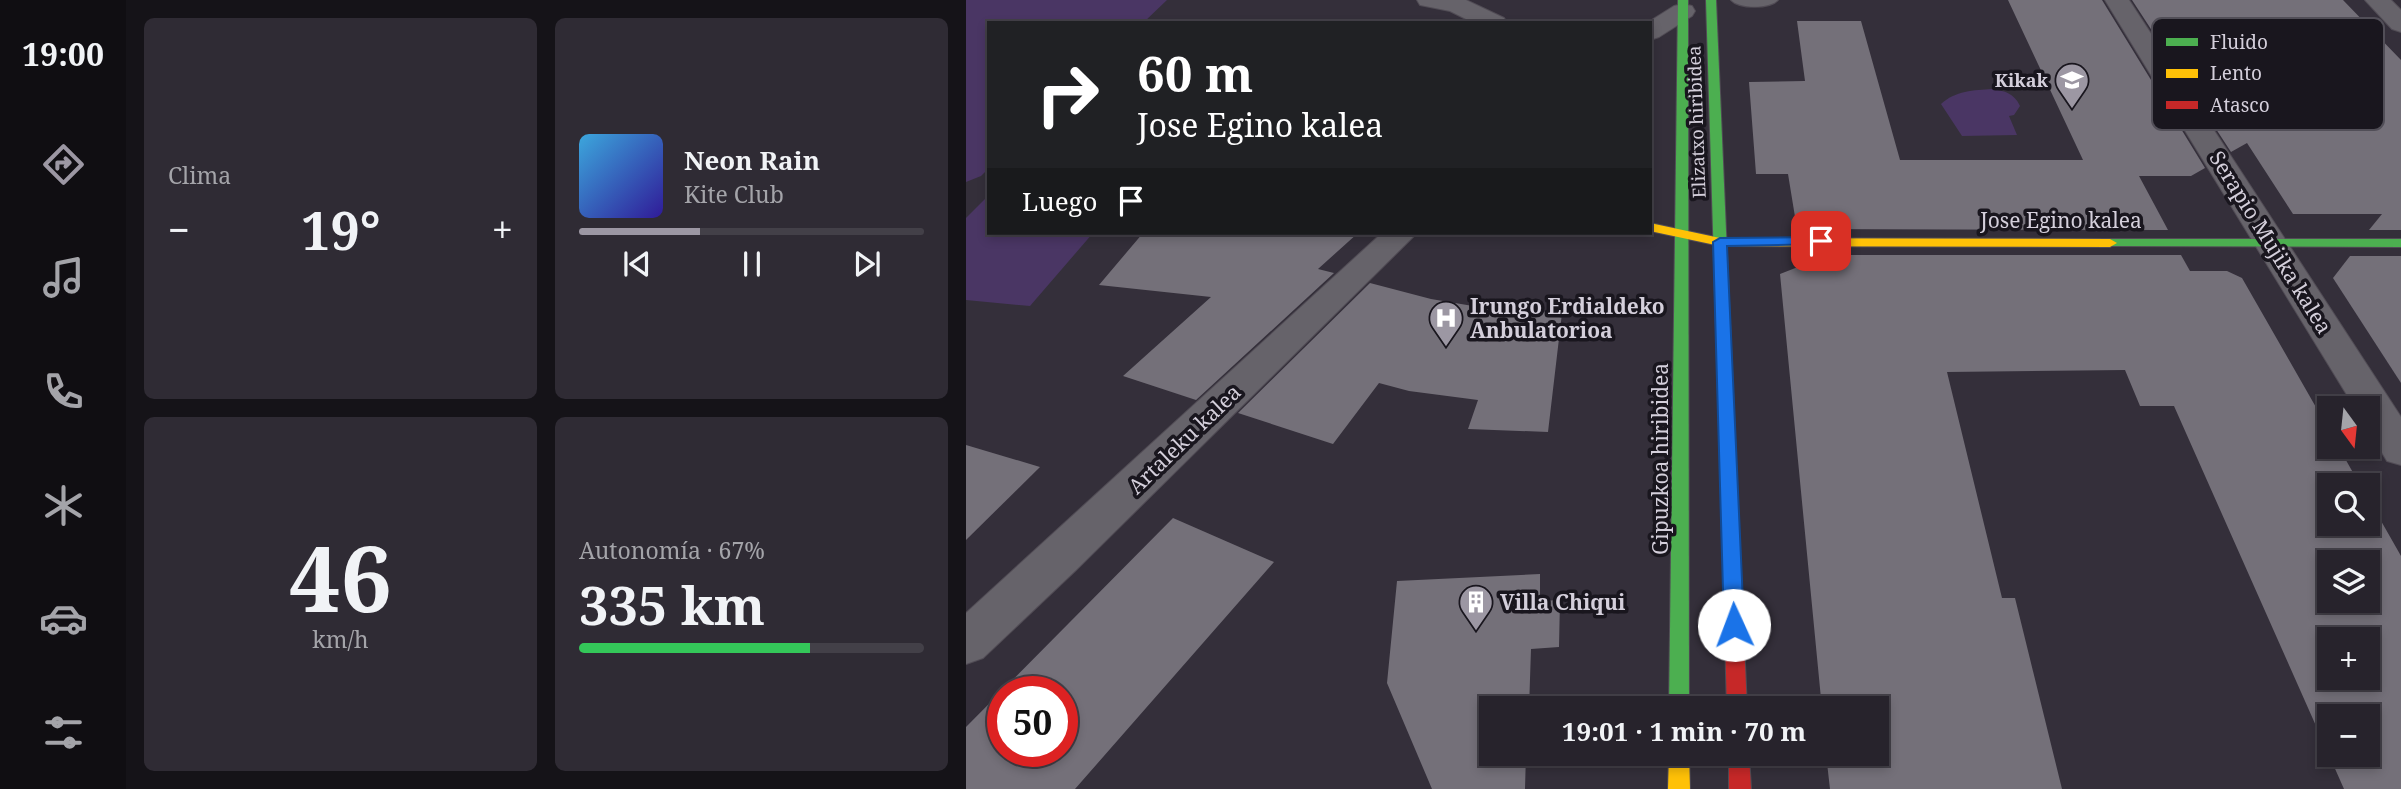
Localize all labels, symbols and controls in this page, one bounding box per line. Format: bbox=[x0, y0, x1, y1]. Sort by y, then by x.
legend bbox=[2152, 18, 2384, 130]
text: Fluido bbox=[2210, 29, 2268, 55]
text: 19:00 bbox=[22, 32, 104, 75]
text: 60 m bbox=[1137, 40, 1253, 106]
street label: Elizatxo hiribidea bbox=[1681, 45, 1711, 199]
icon: right bbox=[1022, 49, 1113, 140]
text: Lento bbox=[2210, 60, 2262, 86]
school or university icon: Kikak bbox=[2053, 61, 2091, 110]
place label: Kikak bbox=[1995, 68, 2049, 92]
text: Atasco bbox=[2210, 92, 2270, 118]
text: Jose Egino kalea bbox=[1137, 103, 1383, 146]
icon: directions bbox=[39, 140, 88, 189]
text: Neon Rain bbox=[684, 142, 820, 178]
street label: Serapio Mujika kalea bbox=[2203, 145, 2339, 339]
text: Clima bbox=[168, 159, 231, 191]
text: Kite Club bbox=[684, 178, 784, 210]
icon: arrive bbox=[1112, 182, 1150, 220]
text: Luego bbox=[1022, 183, 1098, 219]
text: 19° bbox=[301, 194, 381, 265]
text: − bbox=[168, 203, 190, 255]
text: + bbox=[492, 203, 513, 255]
street label: Jose Egino kalea bbox=[1979, 206, 2142, 234]
pin bbox=[1791, 211, 1851, 271]
icon: arrive bbox=[1802, 222, 1840, 260]
icon: previous bbox=[618, 245, 656, 283]
icon: pause bbox=[733, 245, 771, 283]
icon: next bbox=[848, 245, 886, 283]
icon: music bbox=[39, 253, 88, 302]
place label: Irungo Erdialdeko Anbulatorioa bbox=[1470, 292, 1665, 344]
hospital icon: Irungo Erdialdeko Anbulatorioa bbox=[1427, 299, 1465, 348]
street label: Gipuzkoa hiribidea bbox=[1646, 363, 1674, 555]
icon: phone bbox=[39, 367, 88, 416]
street label: Artaleku kalea bbox=[1122, 378, 1246, 500]
north arrow bbox=[2317, 396, 2380, 458]
map controls bbox=[2317, 396, 2380, 767]
button: search bbox=[2317, 473, 2380, 536]
icon: climate bbox=[39, 481, 88, 530]
text: 46 bbox=[289, 515, 392, 639]
text: Autonomía · 67% bbox=[579, 534, 765, 566]
button: layers bbox=[2317, 550, 2380, 613]
text: 335 km bbox=[579, 569, 765, 640]
building icon: Villa Chiqui bbox=[1457, 583, 1495, 632]
place label: Villa Chiqui bbox=[1500, 588, 1626, 616]
position arrow bbox=[1697, 588, 1771, 662]
icon: car bbox=[39, 594, 88, 643]
text: km/h bbox=[312, 623, 369, 655]
button: + bbox=[2317, 627, 2380, 690]
speed limit sign: 50 bbox=[987, 676, 1078, 767]
button: − bbox=[2317, 704, 2380, 767]
icon: filters bbox=[39, 708, 88, 757]
text: 19:01 · 1 min · 70 m bbox=[1562, 713, 1806, 749]

